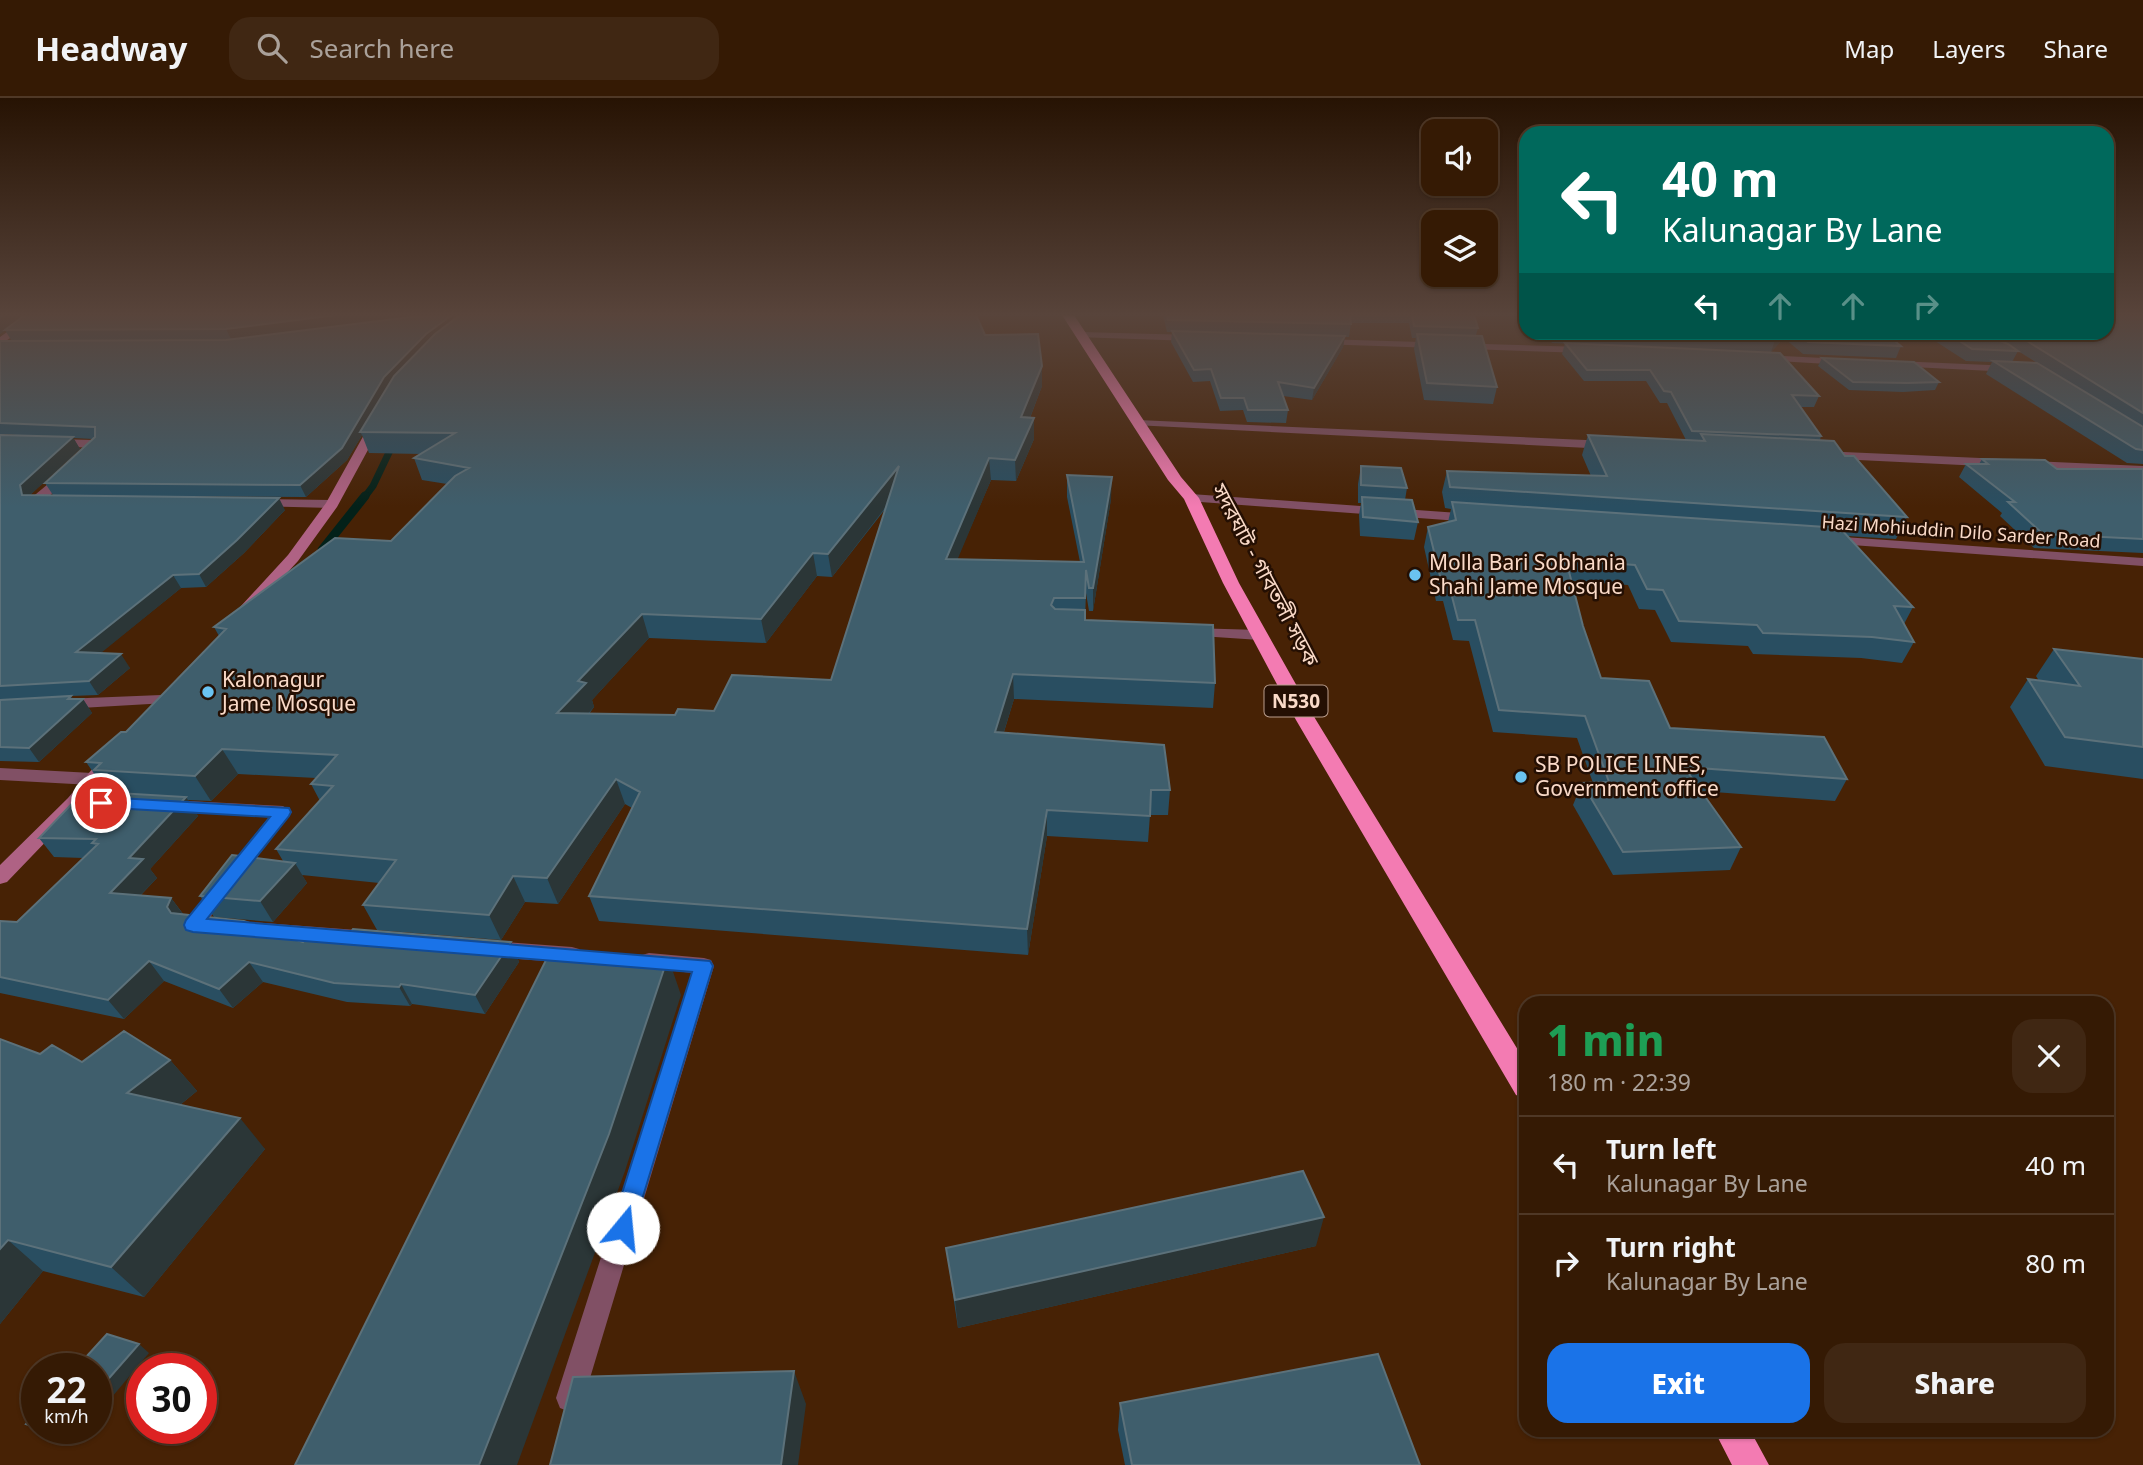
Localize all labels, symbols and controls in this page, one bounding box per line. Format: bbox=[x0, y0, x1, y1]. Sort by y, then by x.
search box bbox=[229, 17, 719, 80]
text: Headway bbox=[35, 26, 187, 71]
icon: search bbox=[253, 29, 291, 67]
text: Search here bbox=[309, 30, 454, 66]
text: Map bbox=[1844, 32, 1894, 65]
text: Layers bbox=[1932, 32, 2006, 65]
text: Share bbox=[2044, 32, 2108, 65]
map controls bbox=[1421, 119, 1498, 287]
button: sound bbox=[1421, 119, 1498, 196]
text: 40 m bbox=[1662, 145, 1779, 211]
icon: left bbox=[1547, 154, 1638, 245]
text: Kalunagar By Lane bbox=[1662, 208, 1943, 251]
button: layers bbox=[1421, 210, 1498, 287]
icon: left bbox=[1688, 287, 1726, 325]
icon: ahead bbox=[1761, 287, 1799, 325]
icon: ahead bbox=[1834, 287, 1872, 325]
icon: right bbox=[1907, 287, 1945, 325]
street label: সদরঘাট - গাবতলী সড়ক bbox=[1205, 477, 1326, 672]
street label: Hazi Mohiuddin Dilo Sarder Road bbox=[1821, 509, 2101, 553]
place label: Molla Bari Sobhania Shahi Jame Mosque bbox=[1429, 548, 1626, 600]
marker: Molla Bari Sobhania Shahi Jame Mosque bbox=[1407, 567, 1423, 583]
place label: Kalonagur Jame Mosque bbox=[220, 665, 356, 717]
marker: Kalonagur Jame Mosque bbox=[200, 684, 216, 700]
road number: N530 bbox=[1264, 686, 1328, 716]
place label: SB POLICE LINES, Government office bbox=[1535, 750, 1719, 802]
marker: SB POLICE LINES, Government office bbox=[1513, 769, 1529, 785]
pin bbox=[71, 773, 131, 833]
icon: arrive bbox=[82, 784, 120, 822]
text: 1 min bbox=[1547, 1011, 1664, 1068]
button: close bbox=[2012, 1019, 2086, 1093]
text: 180 m · 22:39 bbox=[1547, 1066, 1691, 1098]
text: Turn left bbox=[1606, 1131, 1717, 1167]
icon: left bbox=[1547, 1146, 1585, 1184]
text: 40 m bbox=[2025, 1147, 2086, 1183]
text: Kalunagar By Lane bbox=[1606, 1167, 1808, 1199]
position arrow bbox=[586, 1191, 660, 1265]
text: Turn right bbox=[1606, 1229, 1736, 1265]
icon: right bbox=[1547, 1244, 1585, 1282]
text: 80 m bbox=[2025, 1245, 2086, 1281]
text: Kalunagar By Lane bbox=[1606, 1265, 1808, 1297]
button: Exit bbox=[1547, 1343, 1810, 1423]
button: Share bbox=[1824, 1343, 2086, 1423]
speed limit sign: 30 bbox=[126, 1353, 217, 1444]
text: 22 bbox=[46, 1366, 87, 1413]
text: km/h bbox=[44, 1404, 89, 1428]

